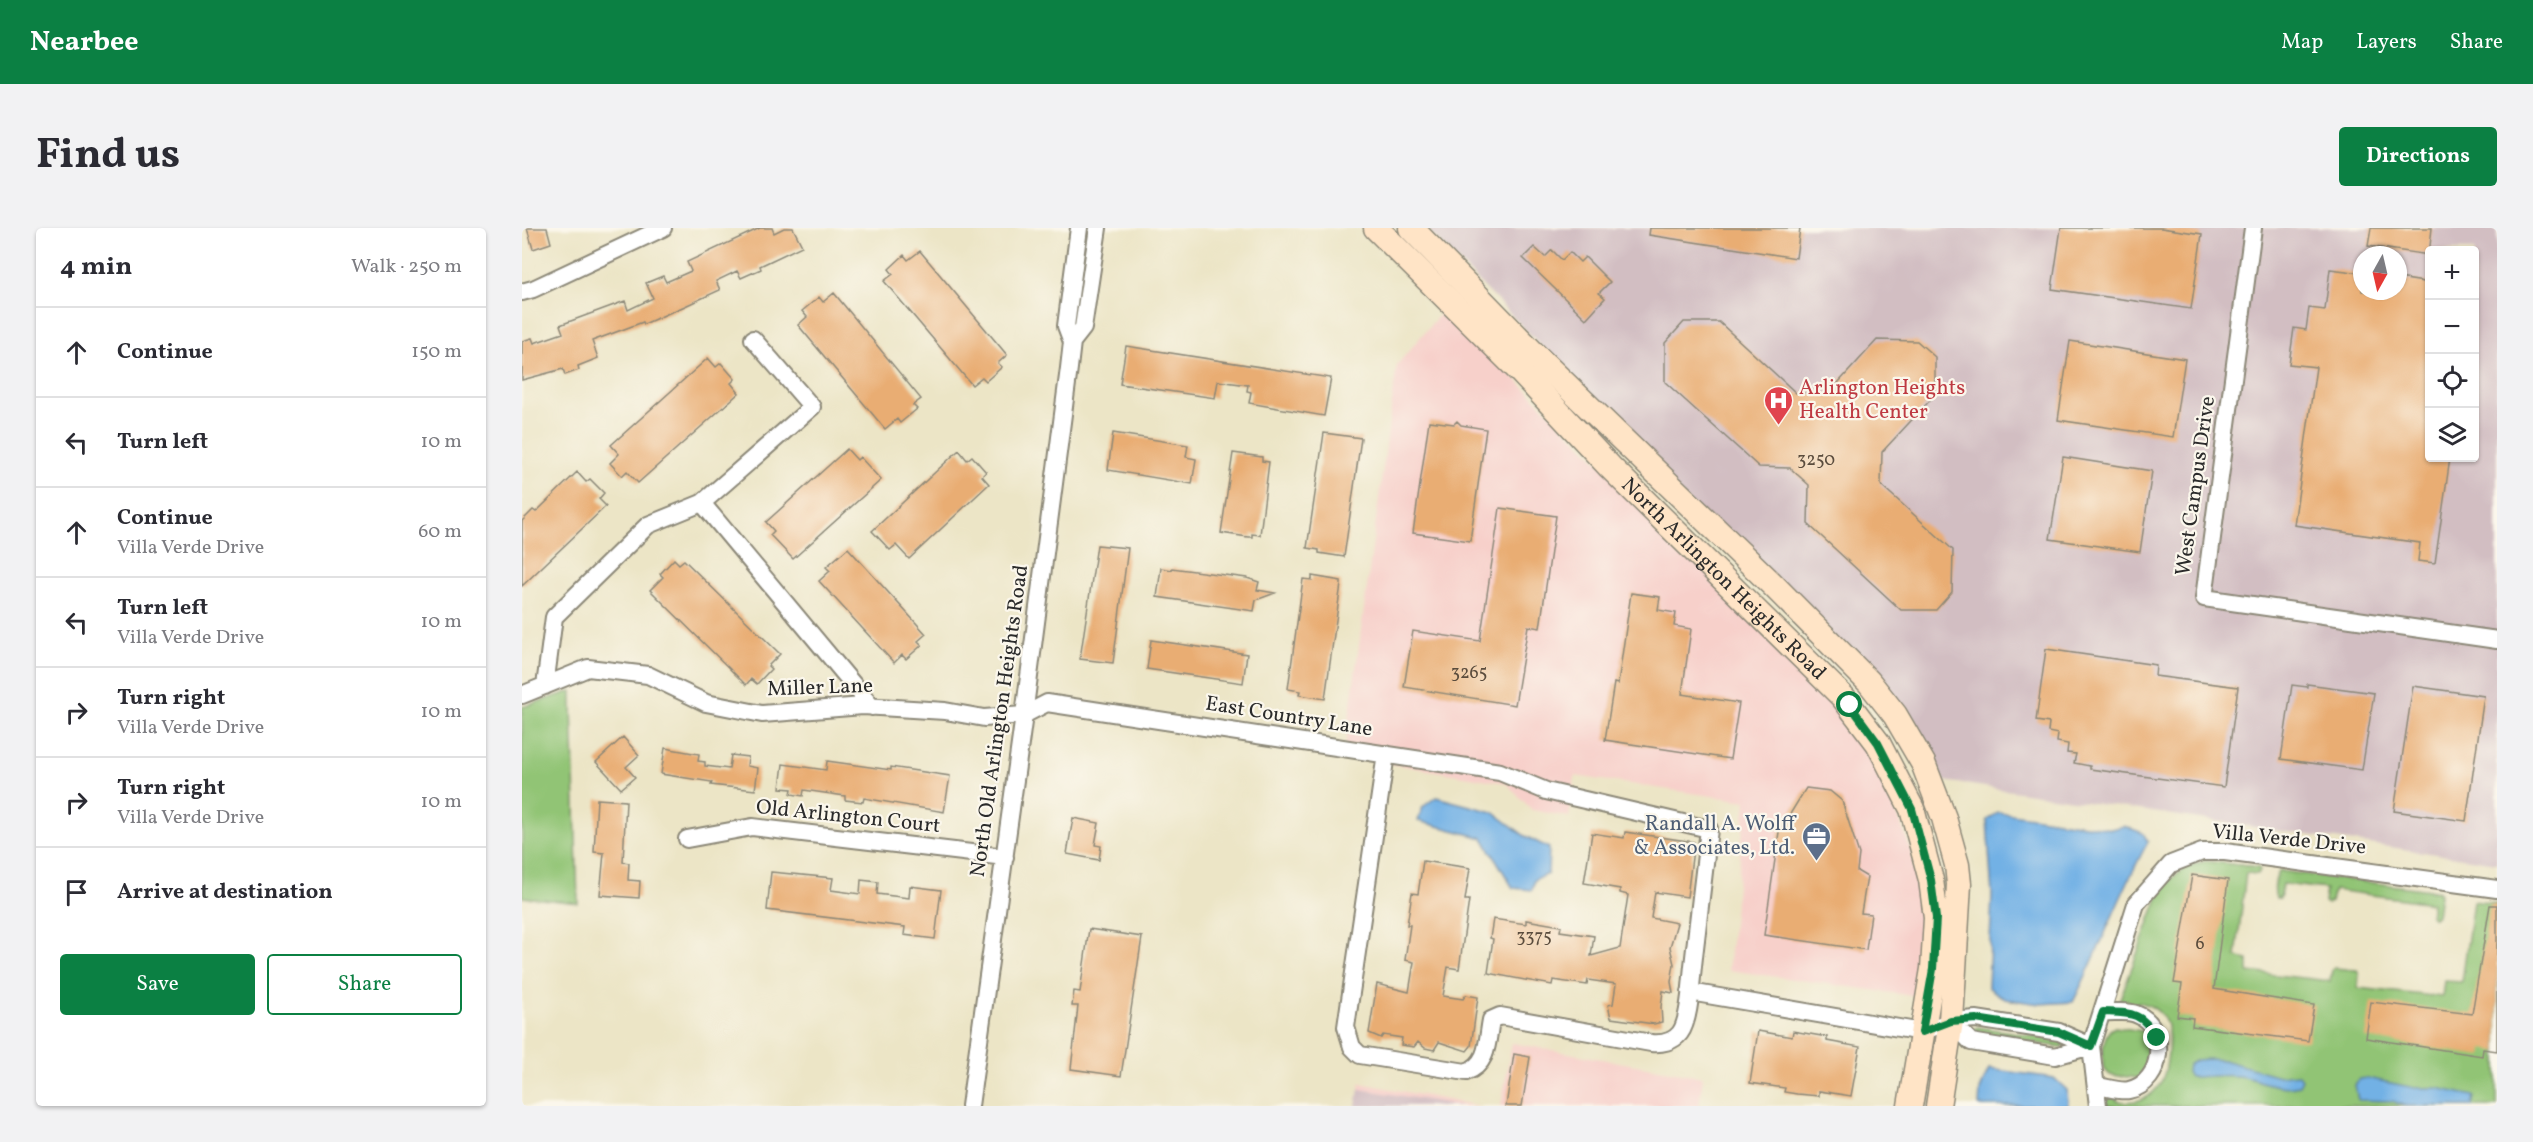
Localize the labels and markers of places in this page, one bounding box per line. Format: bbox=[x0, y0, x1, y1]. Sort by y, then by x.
place label: Arlington Heights Health Center bbox=[1799, 374, 1965, 427]
hospital icon: Arlington Heights Health Center bbox=[1762, 384, 1794, 426]
place label: Randall A. Wolff & Associates, Ltd. bbox=[1634, 810, 1797, 863]
office icon: Randall A. Wolff & Associates, Ltd. bbox=[1800, 820, 1832, 862]

